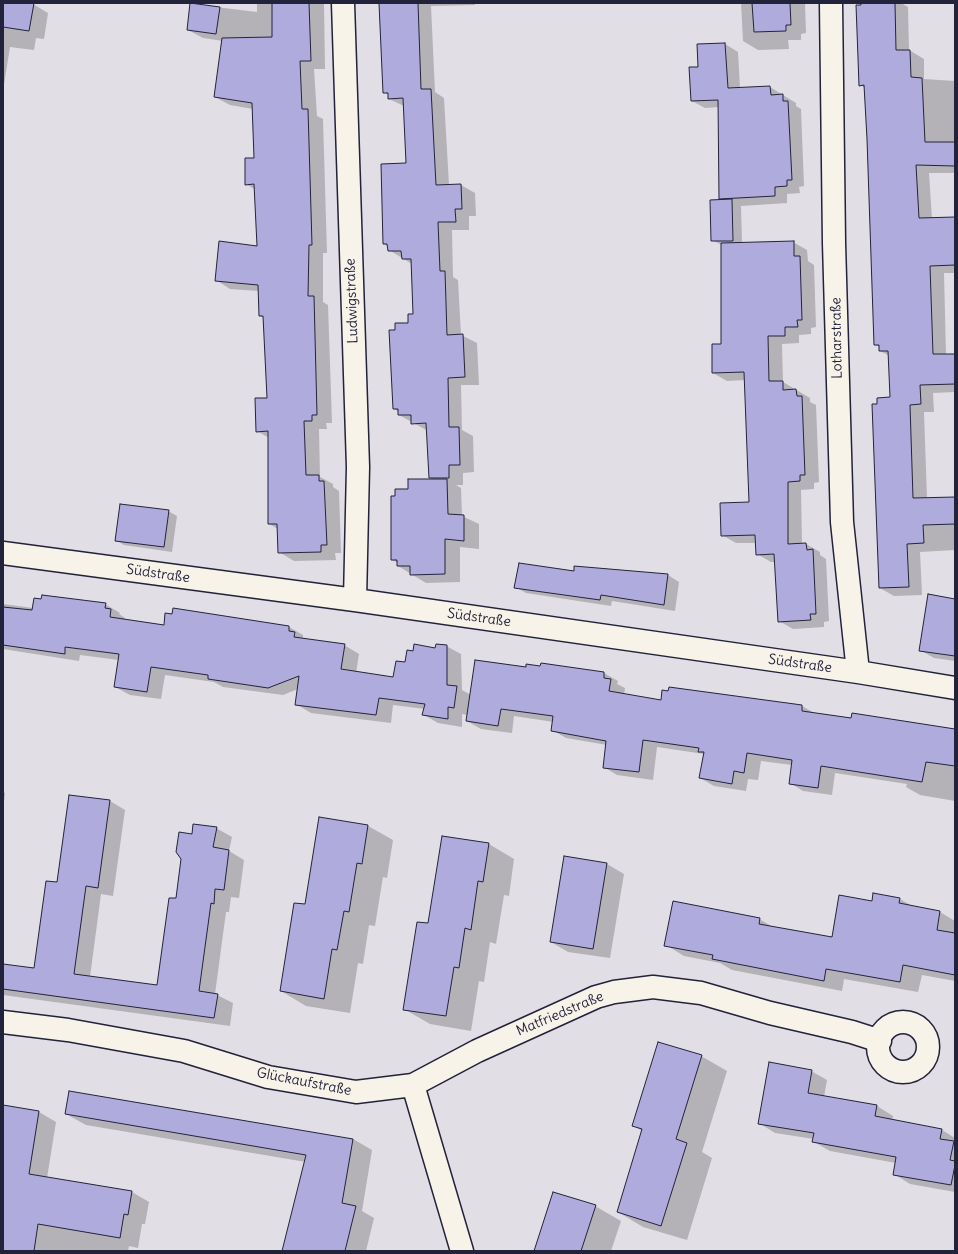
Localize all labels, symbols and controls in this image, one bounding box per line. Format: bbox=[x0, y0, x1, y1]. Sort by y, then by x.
street label: Ludwigstraße bbox=[342, 258, 362, 344]
street label: Lotharstraße bbox=[828, 297, 846, 379]
street label: Südstraße bbox=[125, 561, 191, 587]
street label: Südstraße bbox=[446, 605, 512, 631]
street label: Südstraße bbox=[767, 651, 833, 677]
street label: Matfriedstraße bbox=[514, 988, 606, 1040]
street label: Glückaufstraße bbox=[255, 1065, 353, 1099]

